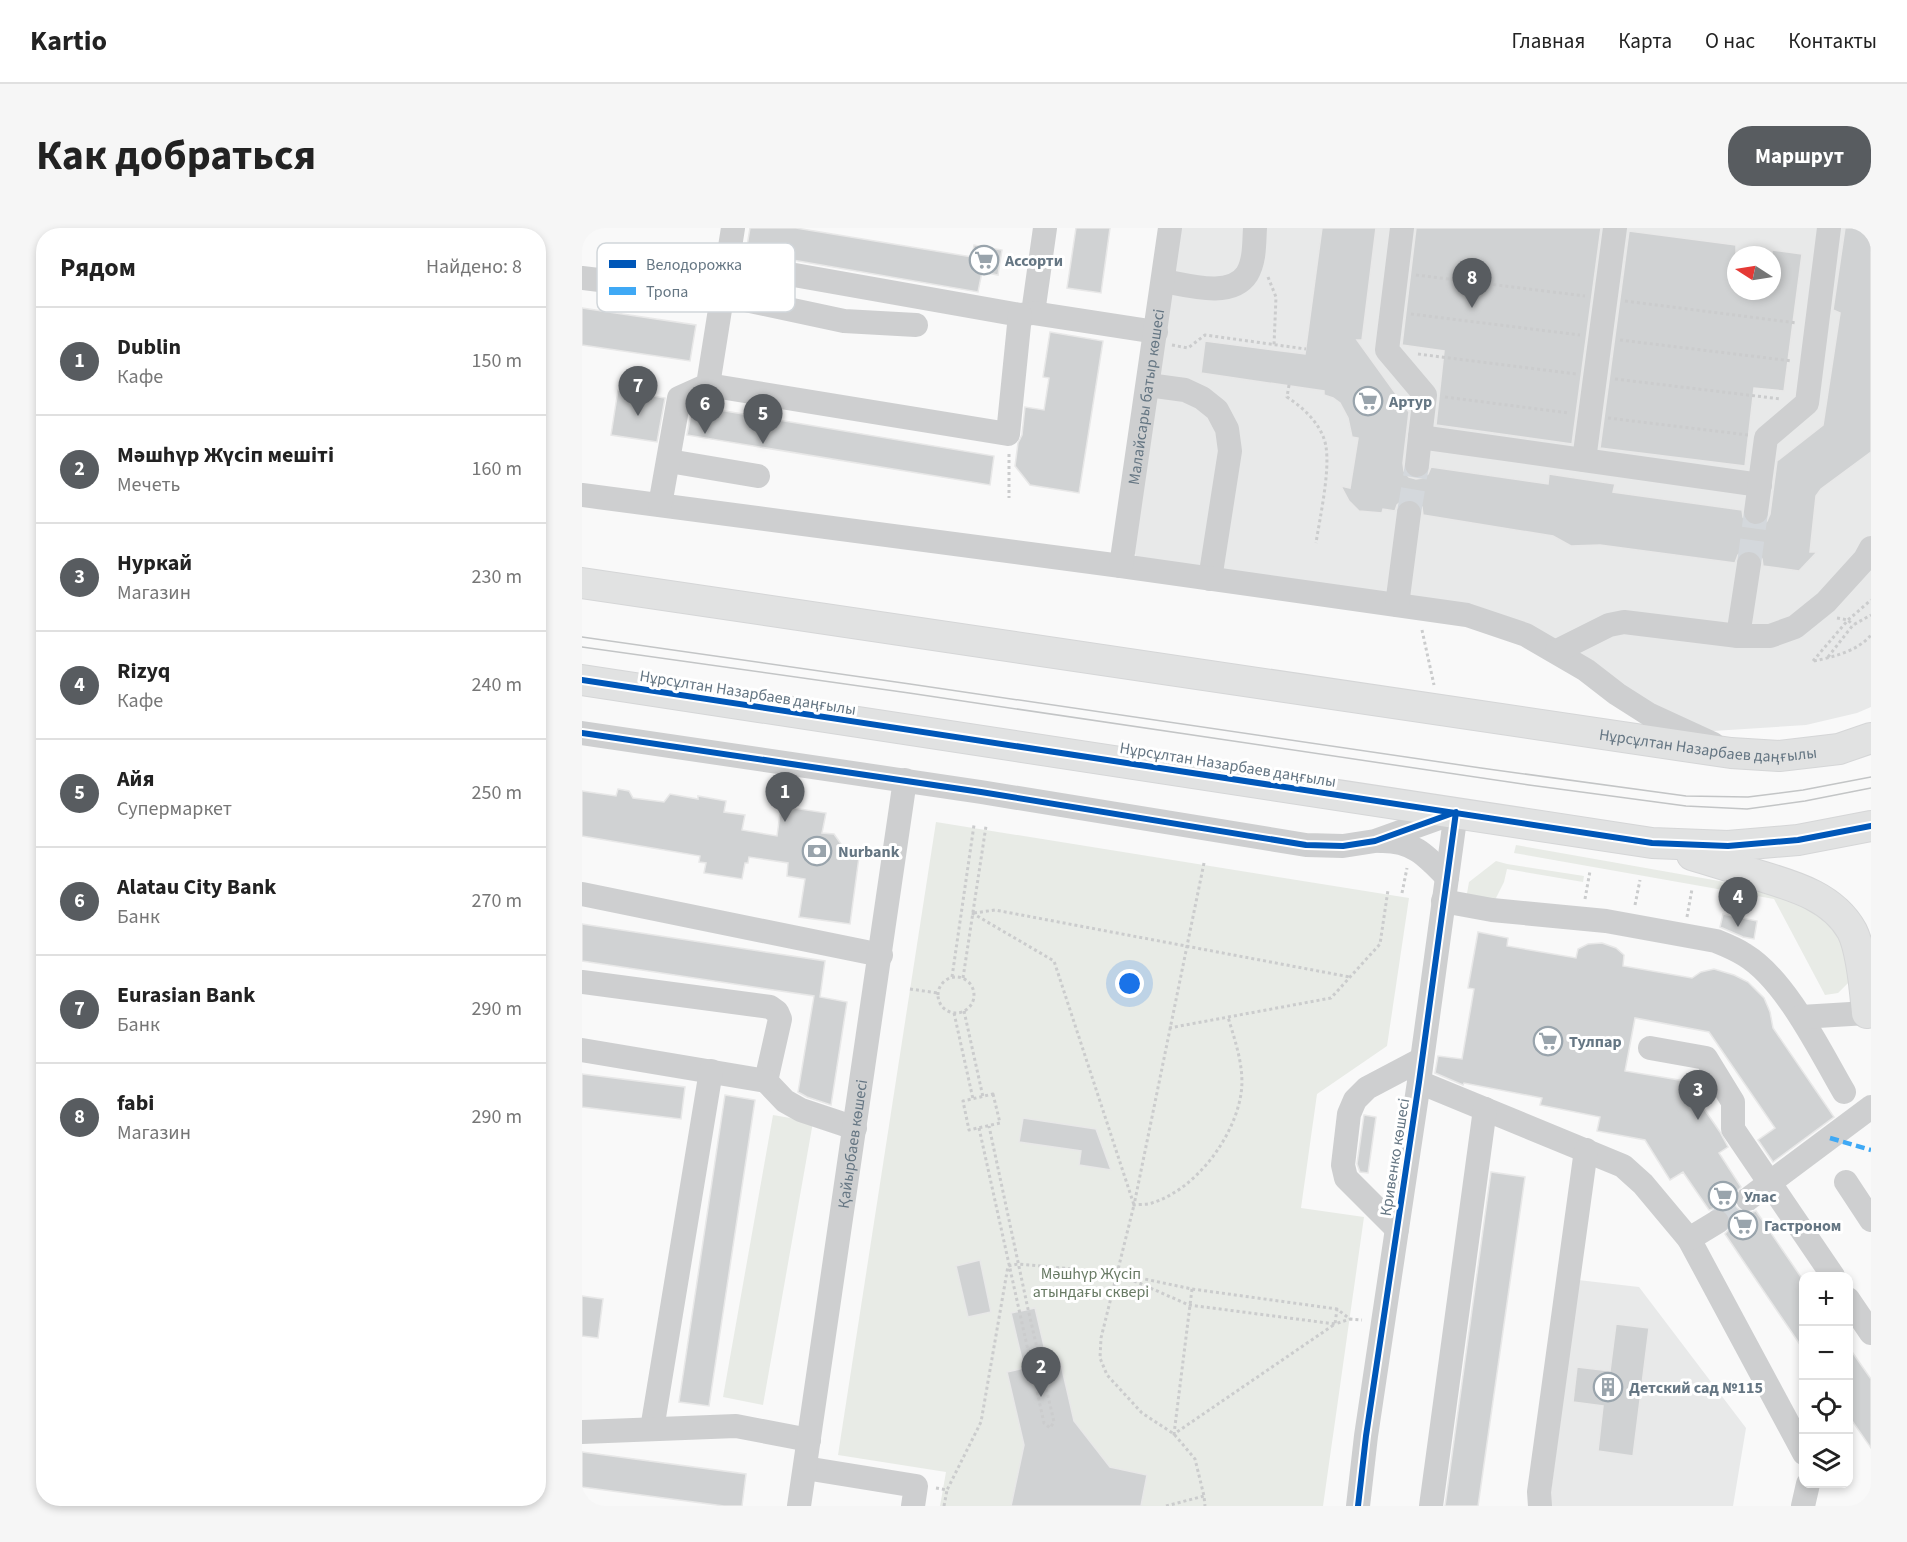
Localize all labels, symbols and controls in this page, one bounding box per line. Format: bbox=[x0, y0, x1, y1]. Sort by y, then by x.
text: Kartio bbox=[30, 21, 107, 61]
text: Главная bbox=[1512, 26, 1585, 56]
text: Карта bbox=[1618, 26, 1672, 56]
text: О нас bbox=[1705, 26, 1755, 56]
text: Контакты bbox=[1788, 26, 1877, 56]
text: Как добраться bbox=[36, 126, 316, 186]
button: Маршрут bbox=[1728, 126, 1871, 186]
legend bbox=[597, 243, 795, 312]
supermarket icon: Ассорти bbox=[968, 244, 1000, 276]
north arrow bbox=[1727, 246, 1781, 300]
text: Рядом bbox=[60, 249, 136, 286]
place label: Ассорти bbox=[1004, 250, 1063, 272]
text: Найдено: 8 bbox=[426, 253, 522, 281]
text: Велодорожка bbox=[646, 254, 742, 276]
pin: 8 bbox=[1452, 259, 1492, 308]
text: Тропа bbox=[646, 281, 688, 303]
street label: Малайсары батыр көшесі bbox=[1123, 307, 1170, 486]
text: Dublin bbox=[117, 331, 181, 363]
text: 1 bbox=[74, 347, 85, 375]
text: 150 m bbox=[472, 347, 522, 375]
text: Кафе bbox=[117, 363, 163, 391]
pin: 7 bbox=[618, 366, 658, 416]
pin: 6 bbox=[686, 384, 724, 434]
supermarket icon: Артур bbox=[1352, 385, 1384, 417]
place label: Артур bbox=[1388, 391, 1432, 413]
pin: 5 bbox=[744, 394, 783, 444]
text: Мәшһүр Жүсіп мешіті bbox=[117, 439, 334, 471]
text: 2 bbox=[74, 455, 85, 483]
text: 160 m bbox=[472, 455, 522, 483]
text: Мечеть bbox=[117, 471, 180, 499]
text: Нуркай bbox=[117, 547, 192, 579]
text: 3 bbox=[74, 563, 85, 591]
text: 230 m bbox=[472, 563, 522, 591]
text: Магазин bbox=[117, 579, 191, 607]
text: Rizyq bbox=[117, 655, 170, 687]
street label: Нұрсұлтан Назарбаев даңғылы bbox=[638, 665, 858, 721]
text: 4 bbox=[74, 671, 85, 699]
text: 240 m bbox=[472, 671, 522, 699]
text: Кафе bbox=[117, 687, 163, 715]
street label: Нұрсұлтан Назарбаев даңғылы bbox=[1598, 724, 1818, 768]
street label: Нұрсұлтан Назарбаев даңғылы bbox=[1118, 737, 1338, 793]
text: Айя bbox=[117, 763, 154, 795]
pin: 1 bbox=[766, 772, 804, 822]
text: 5 bbox=[74, 779, 85, 807]
text: 250 m bbox=[472, 779, 522, 807]
text: Супермаркет bbox=[117, 795, 232, 823]
bank icon: Nurbank bbox=[801, 835, 833, 867]
place label: Nurbank bbox=[838, 841, 900, 863]
text: Alatau City Bank bbox=[117, 871, 276, 903]
pin: 4 bbox=[1718, 878, 1758, 927]
text: 6 bbox=[74, 887, 85, 915]
text: 270 m bbox=[472, 887, 522, 915]
text: Банк bbox=[117, 903, 160, 931]
your location bbox=[1115, 969, 1144, 998]
text: Eurasian Bank bbox=[117, 979, 255, 1011]
text: 7 bbox=[74, 995, 85, 1023]
text: 290 m bbox=[472, 995, 522, 1023]
text: Банк bbox=[117, 1011, 160, 1039]
supermarket icon: Тулпар bbox=[1532, 1025, 1564, 1057]
place label: Тулпар bbox=[1569, 1031, 1622, 1053]
pin: 3 bbox=[1678, 1070, 1718, 1120]
street label: Қайырбаев көшесі bbox=[833, 1078, 873, 1210]
text: fabi bbox=[117, 1087, 154, 1119]
street label: Кривенко көшесі bbox=[1375, 1097, 1415, 1218]
text: 8 bbox=[74, 1103, 85, 1131]
text: 290 m bbox=[472, 1103, 522, 1131]
text: Магазин bbox=[117, 1119, 191, 1147]
supermarket icon: Улас bbox=[1707, 1180, 1739, 1212]
place label: Улас bbox=[1744, 1186, 1777, 1208]
supermarket icon: Гастроном bbox=[1727, 1209, 1759, 1241]
place label: Гастроном bbox=[1764, 1215, 1841, 1237]
park label: Мәшһүр Жүсіп атындағы сквері bbox=[1033, 1263, 1149, 1303]
map controls bbox=[1799, 1272, 1853, 1488]
button: + bbox=[1799, 1272, 1853, 1326]
button: − bbox=[1799, 1326, 1853, 1380]
pin: 2 bbox=[1022, 1348, 1060, 1397]
building icon: Детский сад №115 bbox=[1592, 1371, 1624, 1403]
place label: Детский сад №115 bbox=[1629, 1377, 1763, 1399]
button: locate bbox=[1799, 1380, 1853, 1434]
button: layers bbox=[1799, 1434, 1853, 1488]

